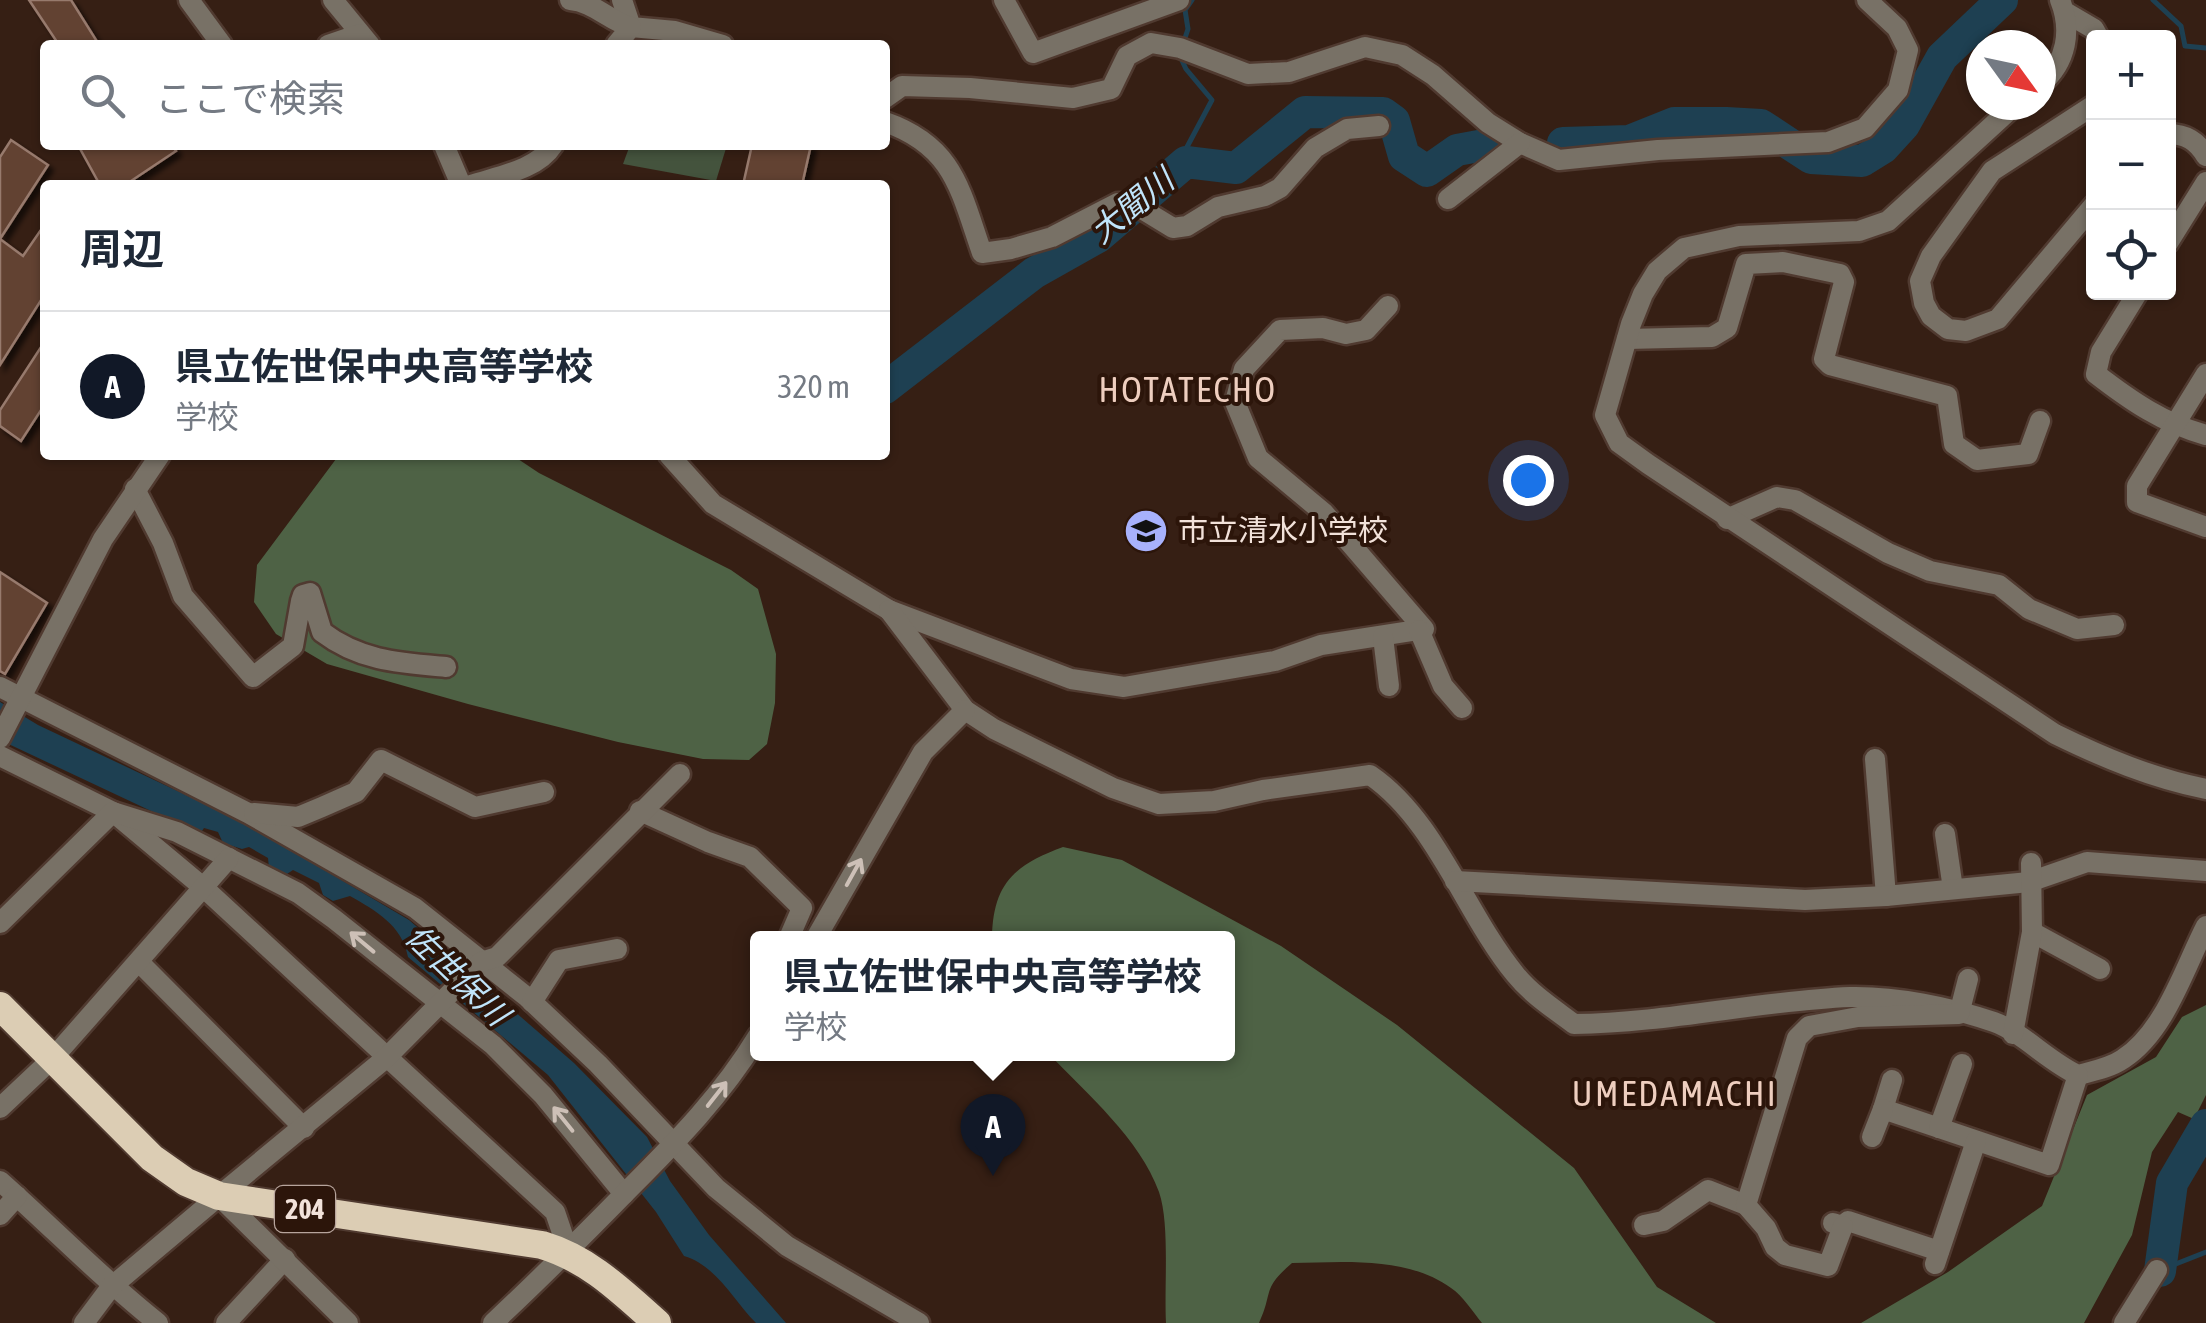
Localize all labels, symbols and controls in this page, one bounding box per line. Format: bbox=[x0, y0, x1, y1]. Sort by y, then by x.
north arrow bbox=[1966, 30, 2056, 120]
map controls bbox=[2086, 30, 2176, 300]
button: + bbox=[2086, 30, 2176, 120]
search box bbox=[40, 40, 890, 150]
icon: search bbox=[75, 68, 130, 123]
text: ここで検索 bbox=[155, 77, 345, 120]
button: − bbox=[2086, 120, 2176, 210]
water label: 大聞川 bbox=[1083, 159, 1183, 250]
button: locate bbox=[2086, 210, 2176, 300]
text: 周辺 bbox=[80, 225, 164, 273]
text: 県立佐世保中央高等学校 bbox=[175, 345, 593, 388]
text: A bbox=[105, 368, 120, 405]
text: 320 m bbox=[777, 368, 850, 405]
district label: HOTATECHO bbox=[1098, 369, 1278, 409]
text: 学校 bbox=[175, 398, 239, 435]
your location bbox=[1503, 455, 1554, 506]
school or university icon: 市立清水小学校 bbox=[1123, 508, 1169, 554]
place label: 市立清水小学校 bbox=[1178, 513, 1388, 547]
one-way arrow bbox=[845, 858, 865, 888]
water label: 佐世保川 bbox=[398, 917, 518, 1034]
one-way arrow bbox=[350, 931, 375, 954]
popup bbox=[750, 931, 1235, 1061]
text: 県立佐世保中央高等学校 bbox=[783, 955, 1202, 998]
text: 学校 bbox=[783, 1008, 848, 1045]
district label: UMEDAMACHI bbox=[1572, 1073, 1778, 1113]
one-way arrow bbox=[706, 1081, 727, 1108]
pin: A bbox=[960, 1094, 1026, 1176]
one-way arrow bbox=[552, 1106, 574, 1132]
road number: 204 bbox=[275, 1186, 335, 1232]

